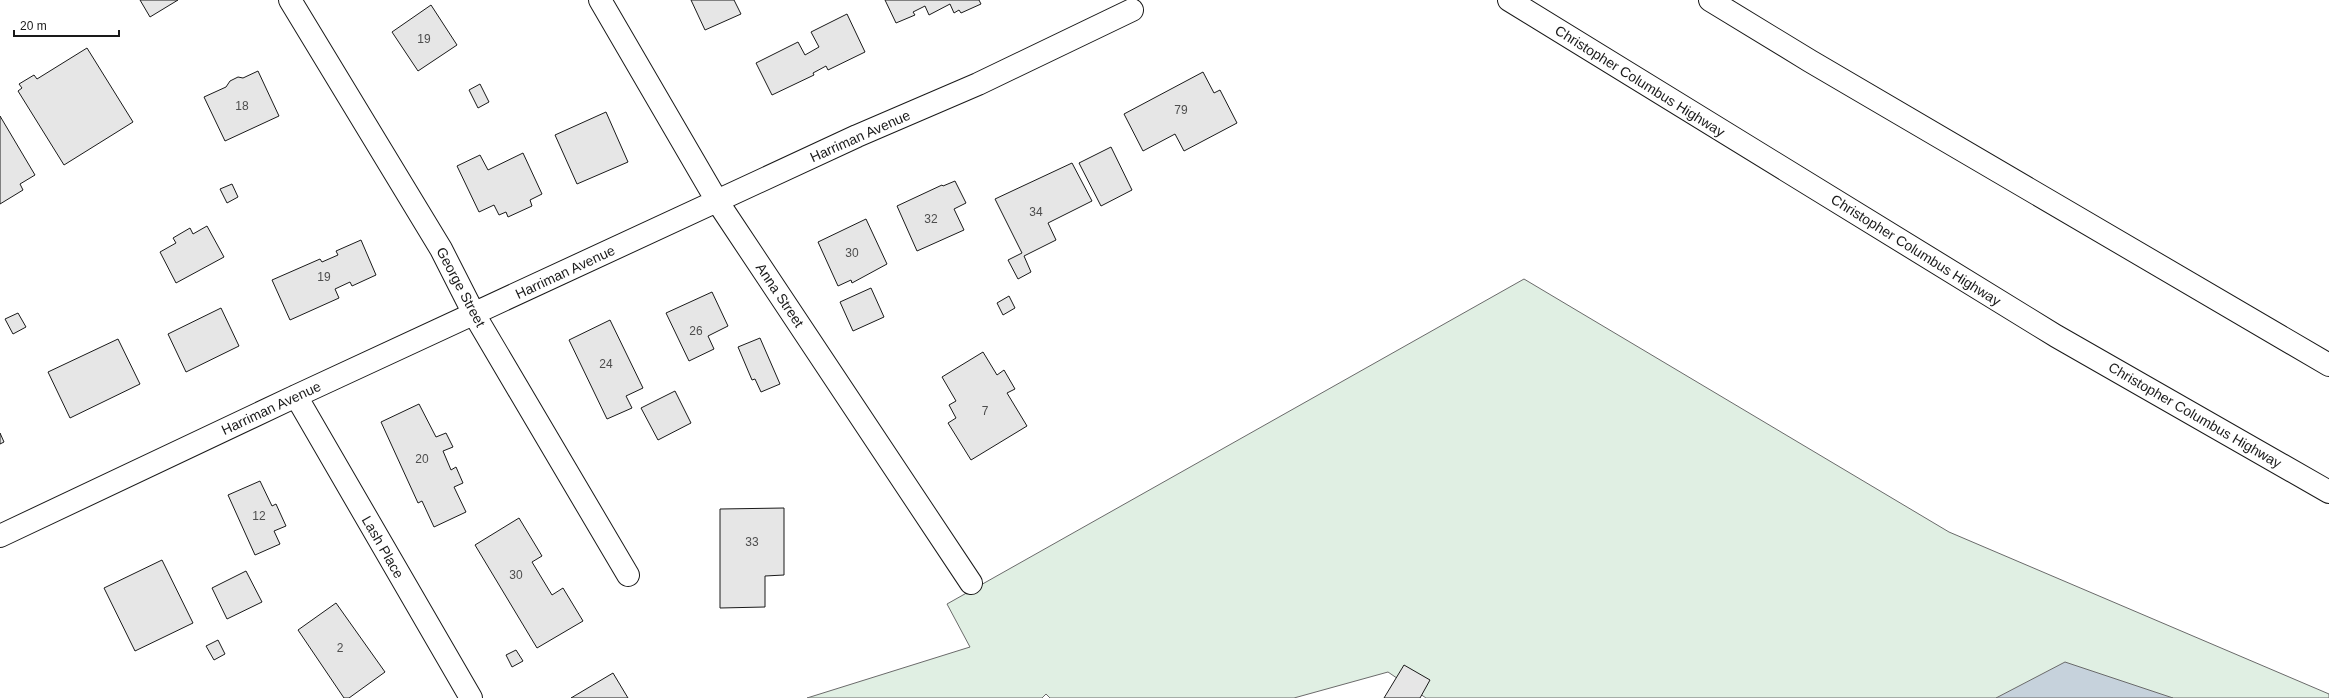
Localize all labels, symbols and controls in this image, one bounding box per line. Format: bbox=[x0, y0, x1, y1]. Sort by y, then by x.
scale bar bbox=[14, 12, 119, 38]
text: 20 m bbox=[20, 19, 47, 33]
street label: Christopher Columbus Highway bbox=[1552, 22, 1728, 140]
house number: 19 bbox=[417, 32, 431, 46]
house number: 18 bbox=[235, 99, 249, 113]
house number: 79 bbox=[1174, 103, 1188, 117]
street label: Harriman Avenue bbox=[807, 107, 913, 165]
street label: Christopher Columbus Highway bbox=[1828, 191, 2004, 309]
house number: 34 bbox=[1029, 205, 1043, 219]
house number: 32 bbox=[924, 212, 938, 226]
street label: Harriman Avenue bbox=[513, 242, 617, 302]
street label: George Street bbox=[433, 244, 489, 330]
house number: 30 bbox=[845, 246, 859, 260]
street label: Anna Street bbox=[753, 260, 807, 330]
house number: 19 bbox=[317, 270, 331, 284]
house number: 26 bbox=[689, 324, 703, 338]
house number: 24 bbox=[599, 357, 613, 371]
street label: Christopher Columbus Highway bbox=[2106, 359, 2284, 471]
street label: Harriman Avenue bbox=[219, 378, 323, 438]
house number: 7 bbox=[982, 404, 989, 418]
house number: 20 bbox=[415, 452, 429, 466]
house number: 12 bbox=[252, 509, 266, 523]
street label: Lash Place bbox=[359, 513, 407, 581]
house number: 33 bbox=[745, 535, 759, 549]
house number: 30 bbox=[509, 568, 523, 582]
house number: 2 bbox=[337, 641, 344, 655]

